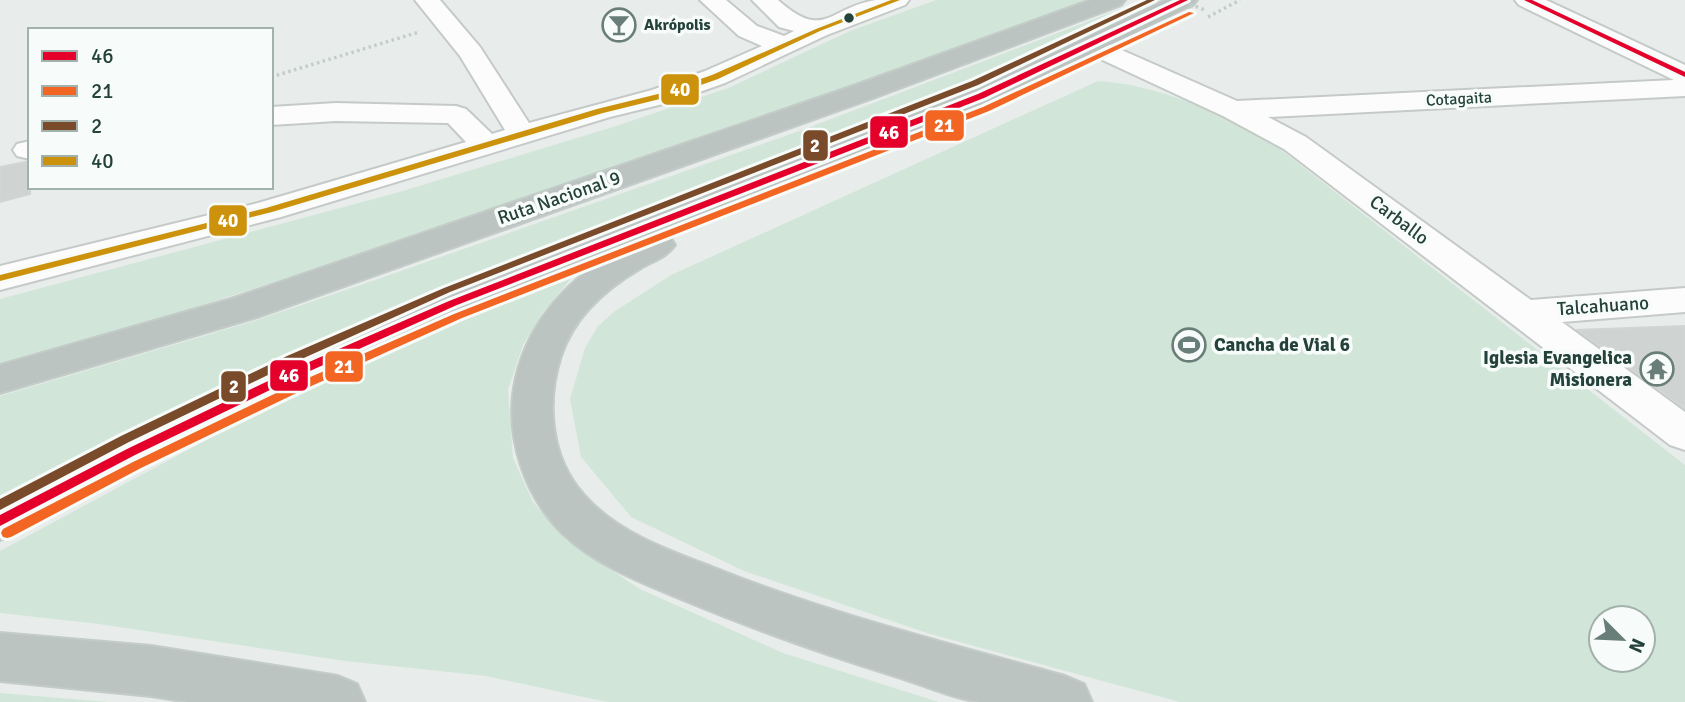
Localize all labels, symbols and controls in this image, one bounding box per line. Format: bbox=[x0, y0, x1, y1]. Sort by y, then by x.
bar icon: Akrópolis bbox=[600, 6, 638, 44]
unlabelled marker bbox=[842, 11, 856, 25]
place label: Akrópolis bbox=[644, 15, 711, 35]
legend bbox=[28, 28, 273, 189]
text: 46 bbox=[91, 43, 114, 69]
line badge: 40 bbox=[660, 73, 700, 106]
text: 21 bbox=[91, 78, 114, 104]
text: 40 bbox=[670, 78, 690, 102]
street label: Cotagaita bbox=[1426, 87, 1492, 111]
line badge: 21 bbox=[924, 109, 965, 142]
text: 2 bbox=[91, 113, 102, 139]
text: 21 bbox=[934, 114, 954, 138]
line badge: 46 bbox=[869, 115, 909, 149]
text: 46 bbox=[879, 121, 899, 145]
line badge: 2 bbox=[802, 129, 829, 162]
text: 2 bbox=[810, 134, 820, 158]
text: 40 bbox=[91, 148, 114, 174]
street label: Ruta Nacional 9 bbox=[494, 166, 624, 230]
street label: Carballo bbox=[1365, 190, 1434, 250]
line badge: 40 bbox=[208, 204, 248, 237]
text: 40 bbox=[218, 209, 238, 233]
street label: Talcahuano bbox=[1556, 291, 1650, 321]
sports icon: Cancha de Vial 6 bbox=[1170, 326, 1208, 364]
place label: Cancha de Vial 6 bbox=[1214, 333, 1350, 357]
place label: Iglesia Evangelica Misionera bbox=[1483, 346, 1632, 392]
line badge: 21 bbox=[324, 350, 364, 383]
temple icon: Iglesia Evangelica Misionera bbox=[1638, 350, 1676, 388]
text: 21 bbox=[334, 355, 354, 379]
line badge: 46 bbox=[269, 359, 309, 392]
text: 46 bbox=[279, 364, 299, 388]
line badge: 2 bbox=[220, 370, 247, 403]
text: 2 bbox=[229, 375, 239, 399]
north arrow bbox=[1587, 604, 1657, 674]
text: N bbox=[1623, 635, 1650, 656]

